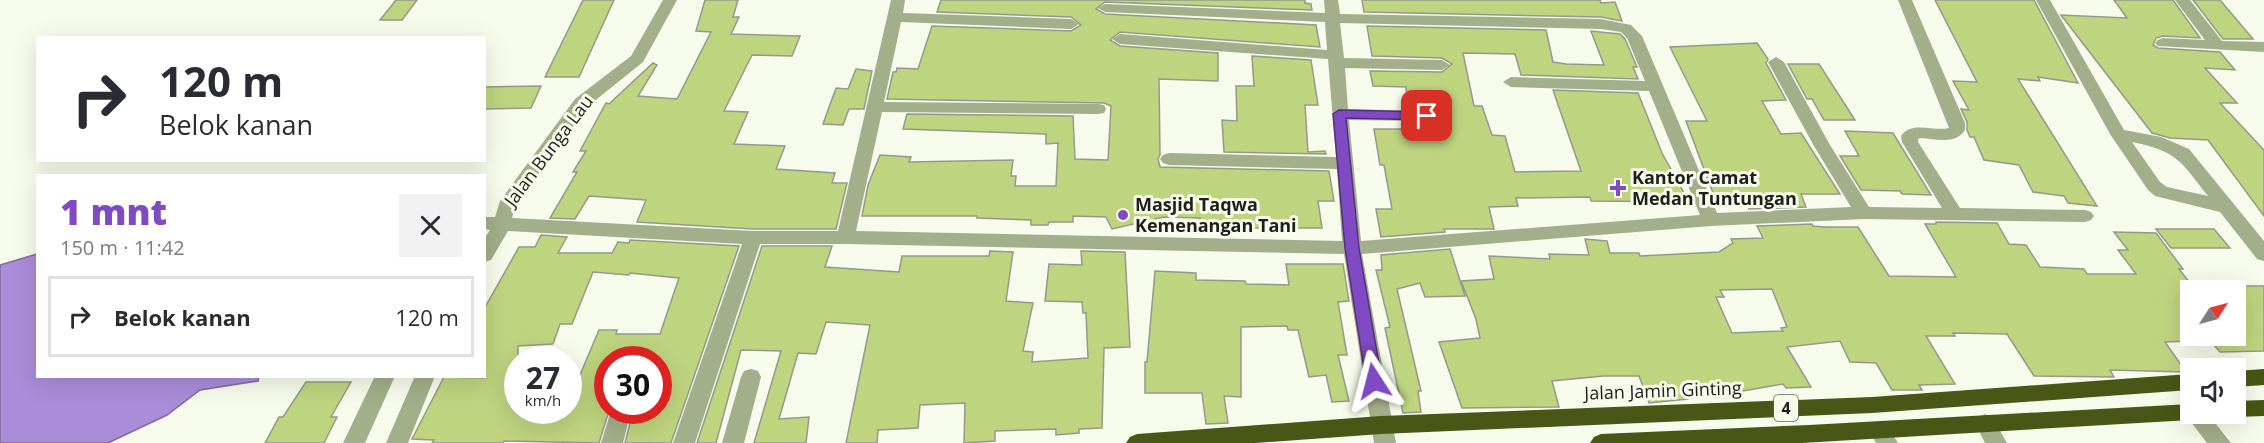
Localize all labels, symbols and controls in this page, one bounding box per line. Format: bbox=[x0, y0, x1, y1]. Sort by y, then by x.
text: 120 m bbox=[159, 52, 283, 109]
icon: right bbox=[60, 60, 138, 138]
street label: Jalan Bunga Lau bbox=[497, 90, 598, 213]
pin bbox=[1401, 90, 1452, 141]
icon: arrive bbox=[1410, 99, 1443, 132]
text: Belok kanan bbox=[159, 106, 313, 143]
place label: Kantor Camat Medan Tuntungan bbox=[1632, 165, 1797, 210]
marker: Kantor Camat Medan Tuntungan bbox=[1609, 179, 1627, 197]
text: 1 mnt bbox=[60, 187, 167, 236]
place label: Masjid Taqwa Kemenangan Tani bbox=[1135, 192, 1297, 237]
button: close bbox=[399, 194, 462, 257]
marker: Masjid Taqwa Kemenangan Tani bbox=[1116, 208, 1130, 222]
text: 150 m · 11:42 bbox=[60, 234, 185, 261]
north arrow bbox=[2180, 280, 2246, 346]
map controls bbox=[2180, 280, 2246, 424]
icon: right bbox=[63, 300, 96, 333]
text: Belok kanan bbox=[114, 302, 251, 332]
text: 120 m bbox=[395, 302, 459, 332]
speed limit sign: 30 bbox=[594, 346, 672, 424]
position arrow bbox=[1342, 349, 1406, 413]
text: 27 bbox=[526, 357, 560, 398]
button: sound bbox=[2180, 358, 2246, 424]
street label: Jalan Jamin Ginting bbox=[1582, 375, 1742, 405]
text: km/h bbox=[525, 390, 561, 410]
road number: 4 bbox=[1774, 395, 1798, 421]

